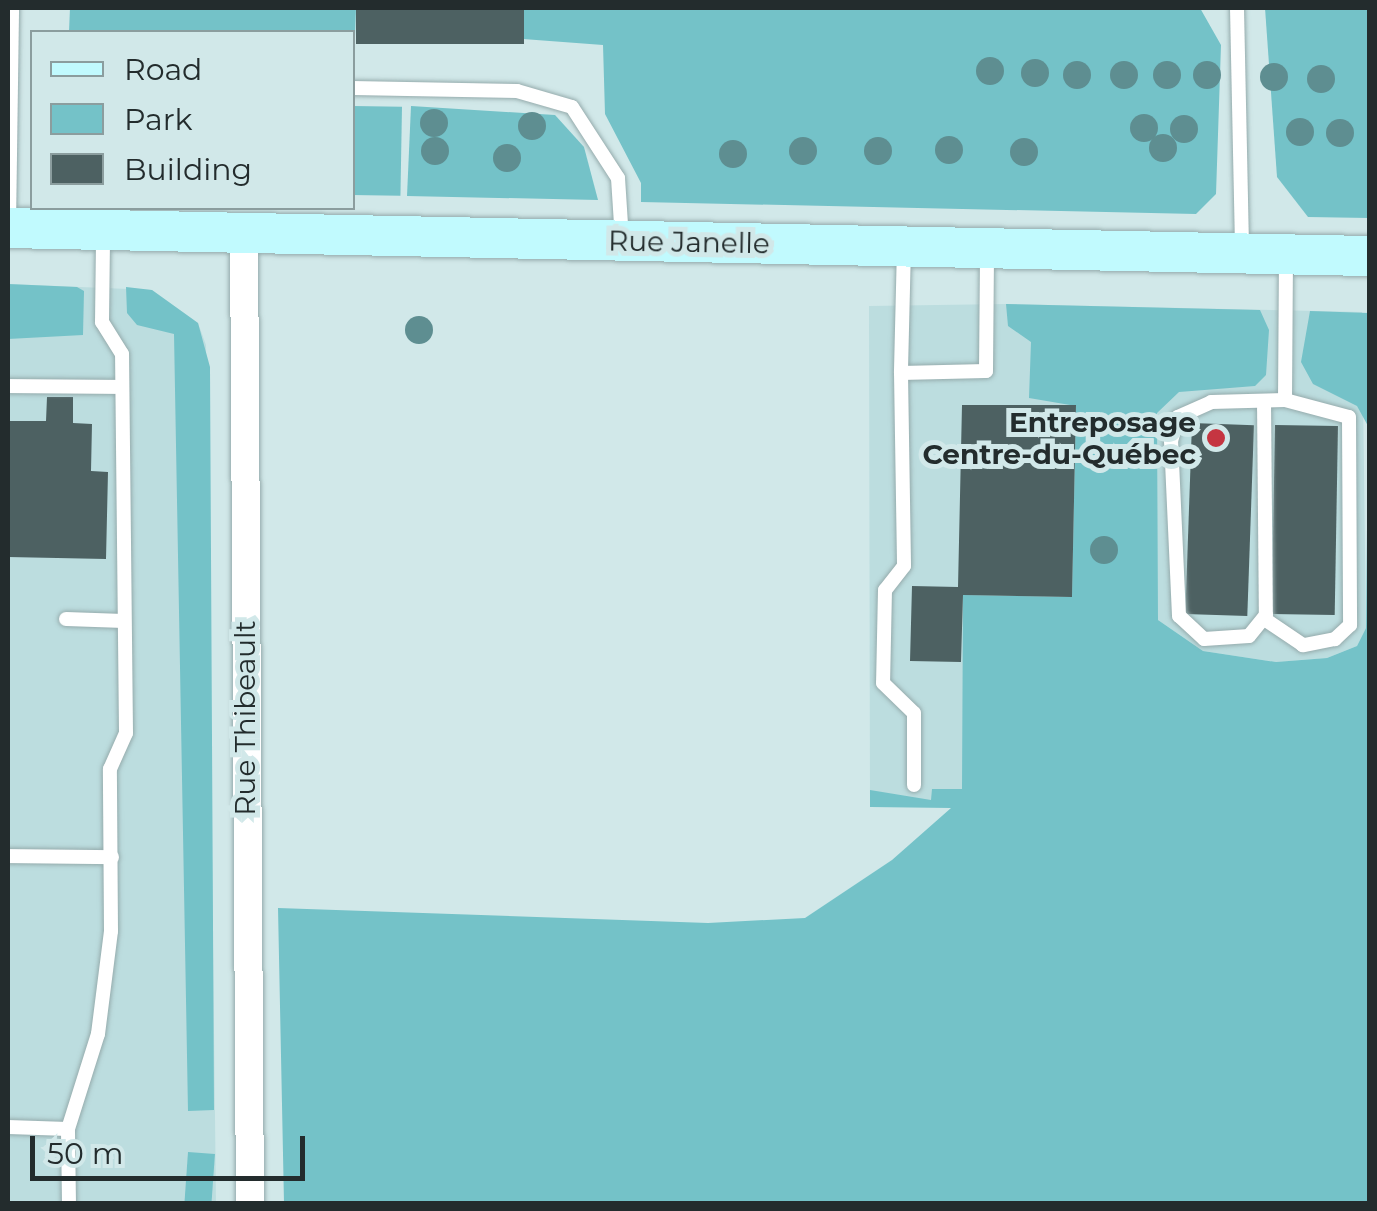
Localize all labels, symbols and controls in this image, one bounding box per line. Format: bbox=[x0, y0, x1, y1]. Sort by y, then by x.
legend bbox=[30, 30, 355, 210]
text: Road bbox=[124, 51, 202, 88]
text: Park bbox=[124, 101, 193, 138]
text: Building bbox=[124, 151, 252, 188]
street label: Rue Janelle bbox=[608, 224, 770, 260]
place label: Entreposage Centre-du-Québec bbox=[923, 405, 1196, 471]
marker: Entreposage Centre-du-Québec bbox=[1205, 427, 1227, 449]
street label: Rue Thibeault bbox=[228, 620, 262, 816]
scale bar bbox=[35, 1116, 310, 1178]
text: 50 m bbox=[47, 1135, 124, 1172]

